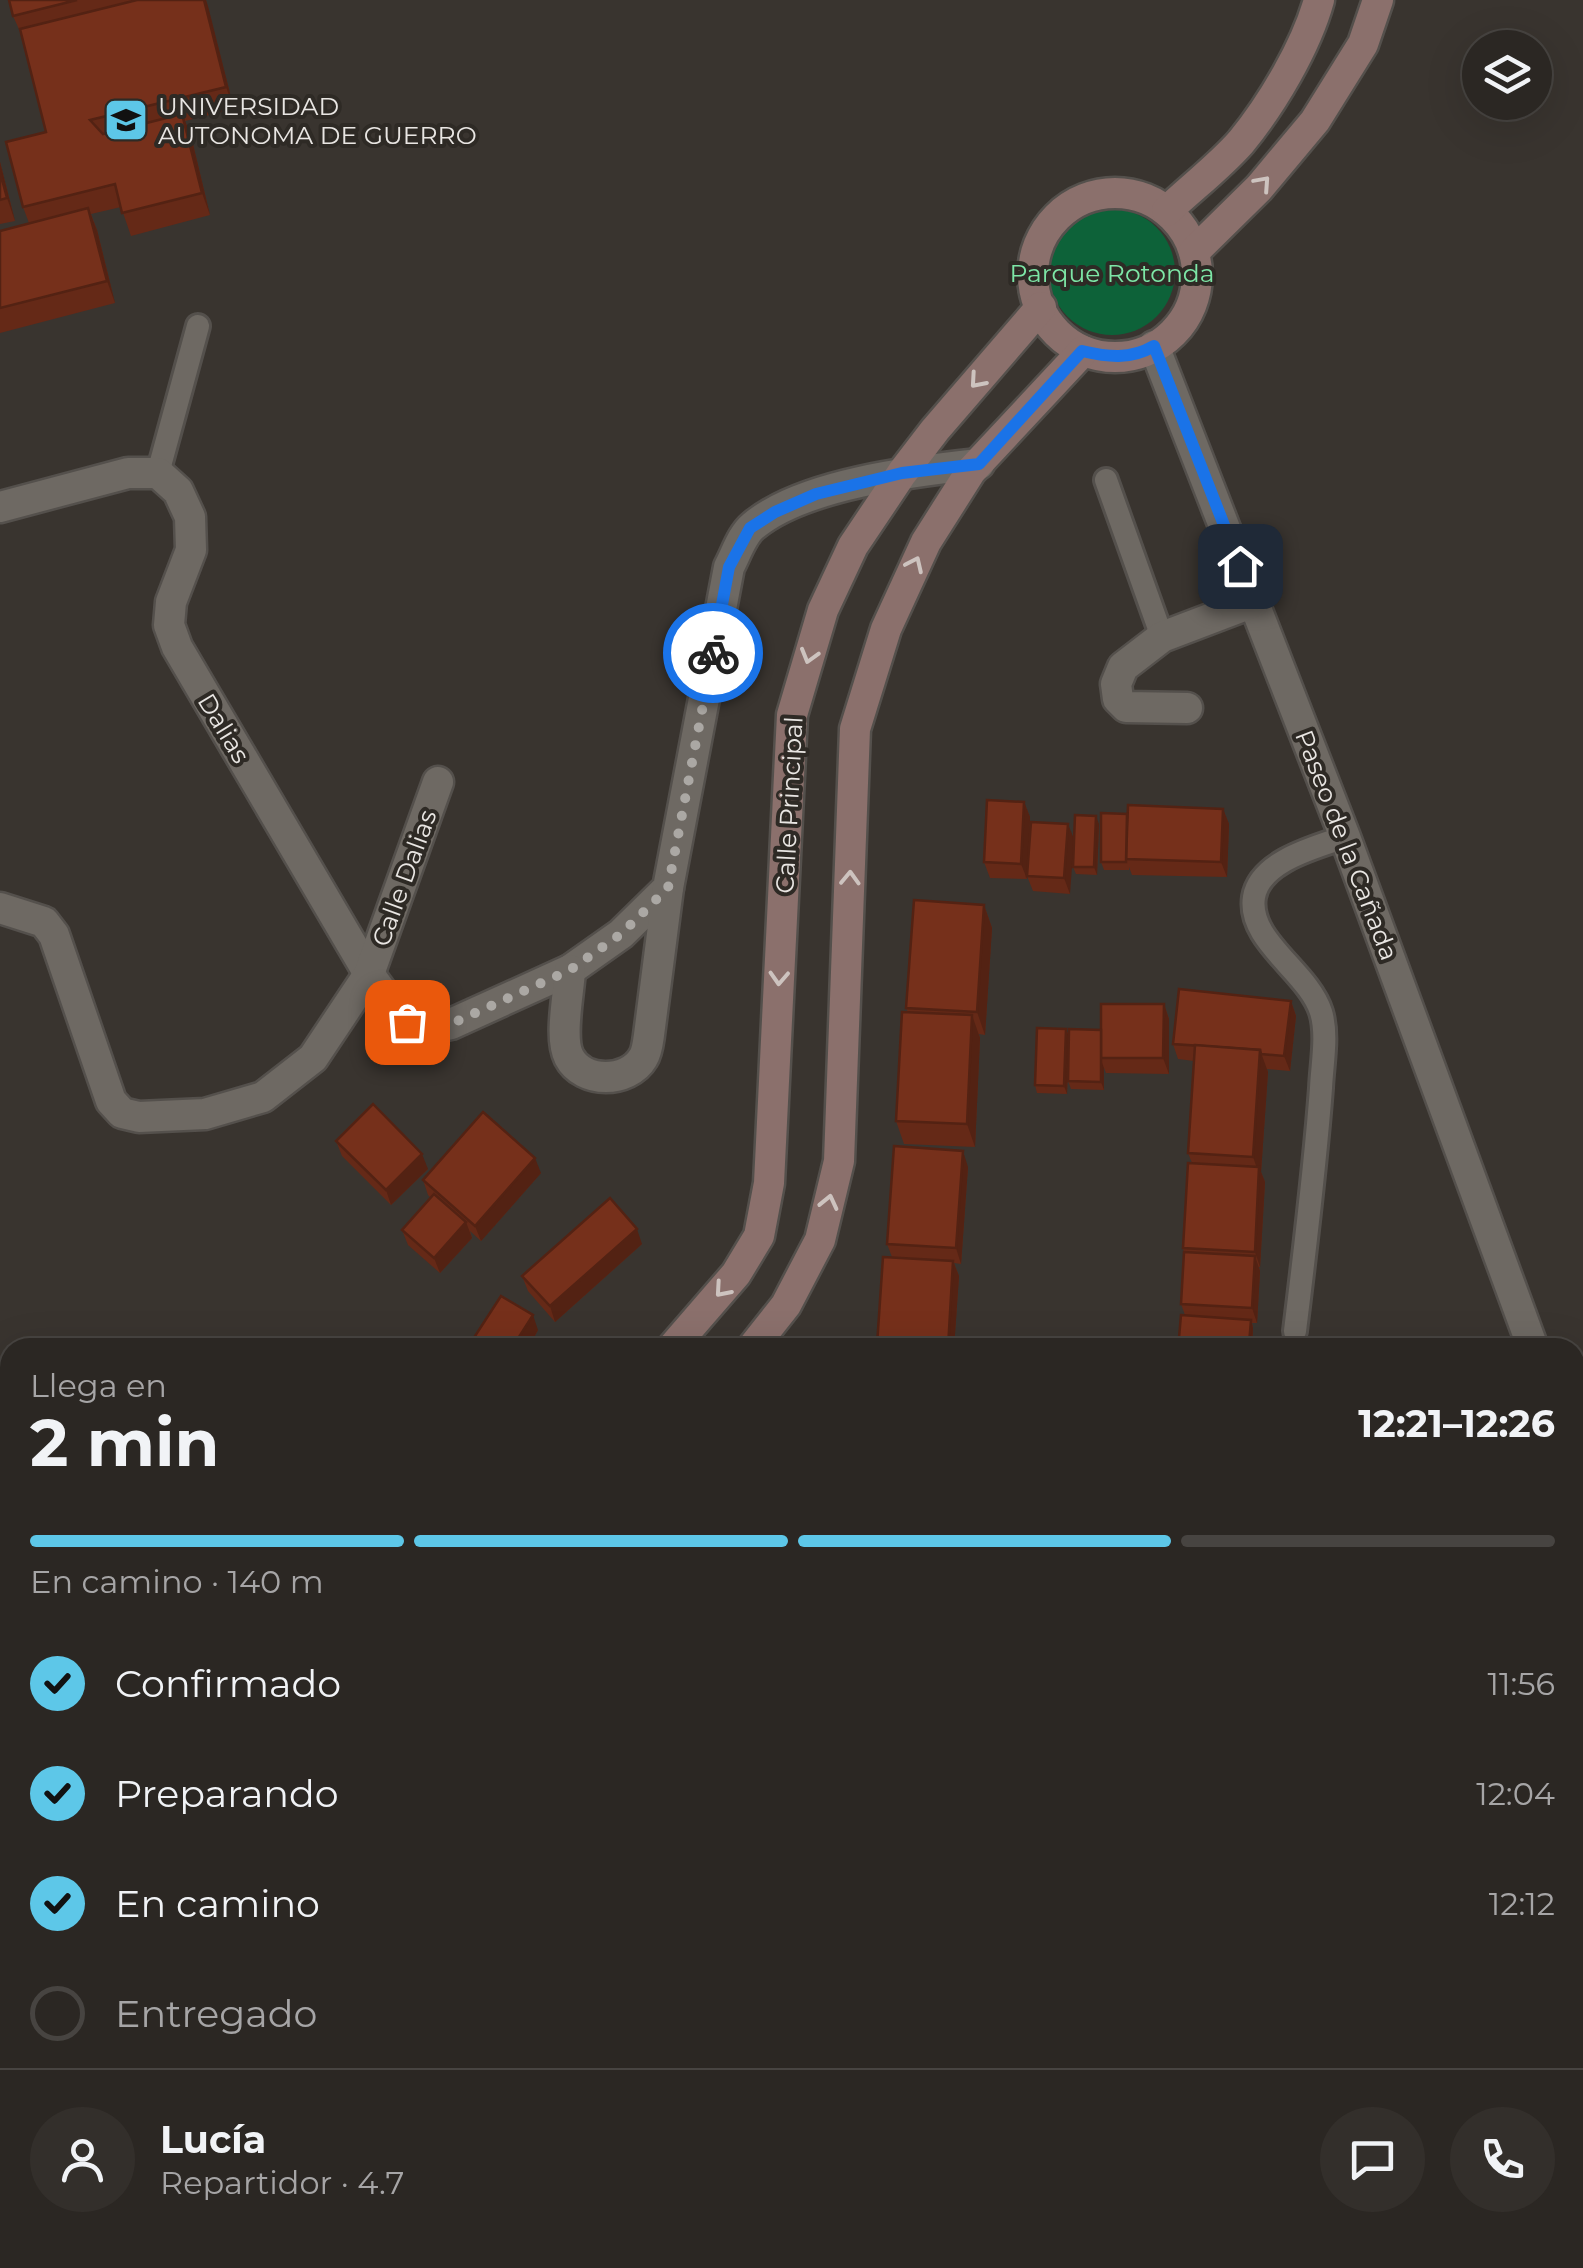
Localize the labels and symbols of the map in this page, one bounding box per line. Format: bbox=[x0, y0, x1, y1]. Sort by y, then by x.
place label: UNIVERSIDAD AUTONOMA DE GUERRO bbox=[158, 91, 477, 150]
school or university icon: UNIVERSIDAD AUTONOMA DE GUERRO bbox=[103, 97, 149, 143]
one-way arrow bbox=[1251, 176, 1269, 195]
park label: Parque Rotonda bbox=[1009, 258, 1215, 288]
one-way arrow bbox=[971, 370, 989, 388]
pin bbox=[1198, 524, 1283, 609]
one-way arrow bbox=[903, 556, 923, 574]
courier bbox=[663, 603, 763, 703]
one-way arrow bbox=[800, 646, 821, 663]
street label: Dalias bbox=[192, 688, 256, 768]
street label: Calle Principal bbox=[769, 716, 809, 894]
street label: Paseo de la Cañada bbox=[1289, 726, 1405, 964]
street label: Calle Dalias bbox=[365, 806, 443, 950]
one-way arrow bbox=[839, 869, 860, 885]
one-way arrow bbox=[769, 970, 790, 986]
pin bbox=[365, 980, 450, 1065]
one-way arrow bbox=[817, 1194, 838, 1211]
one-way arrow bbox=[715, 1278, 733, 1297]

